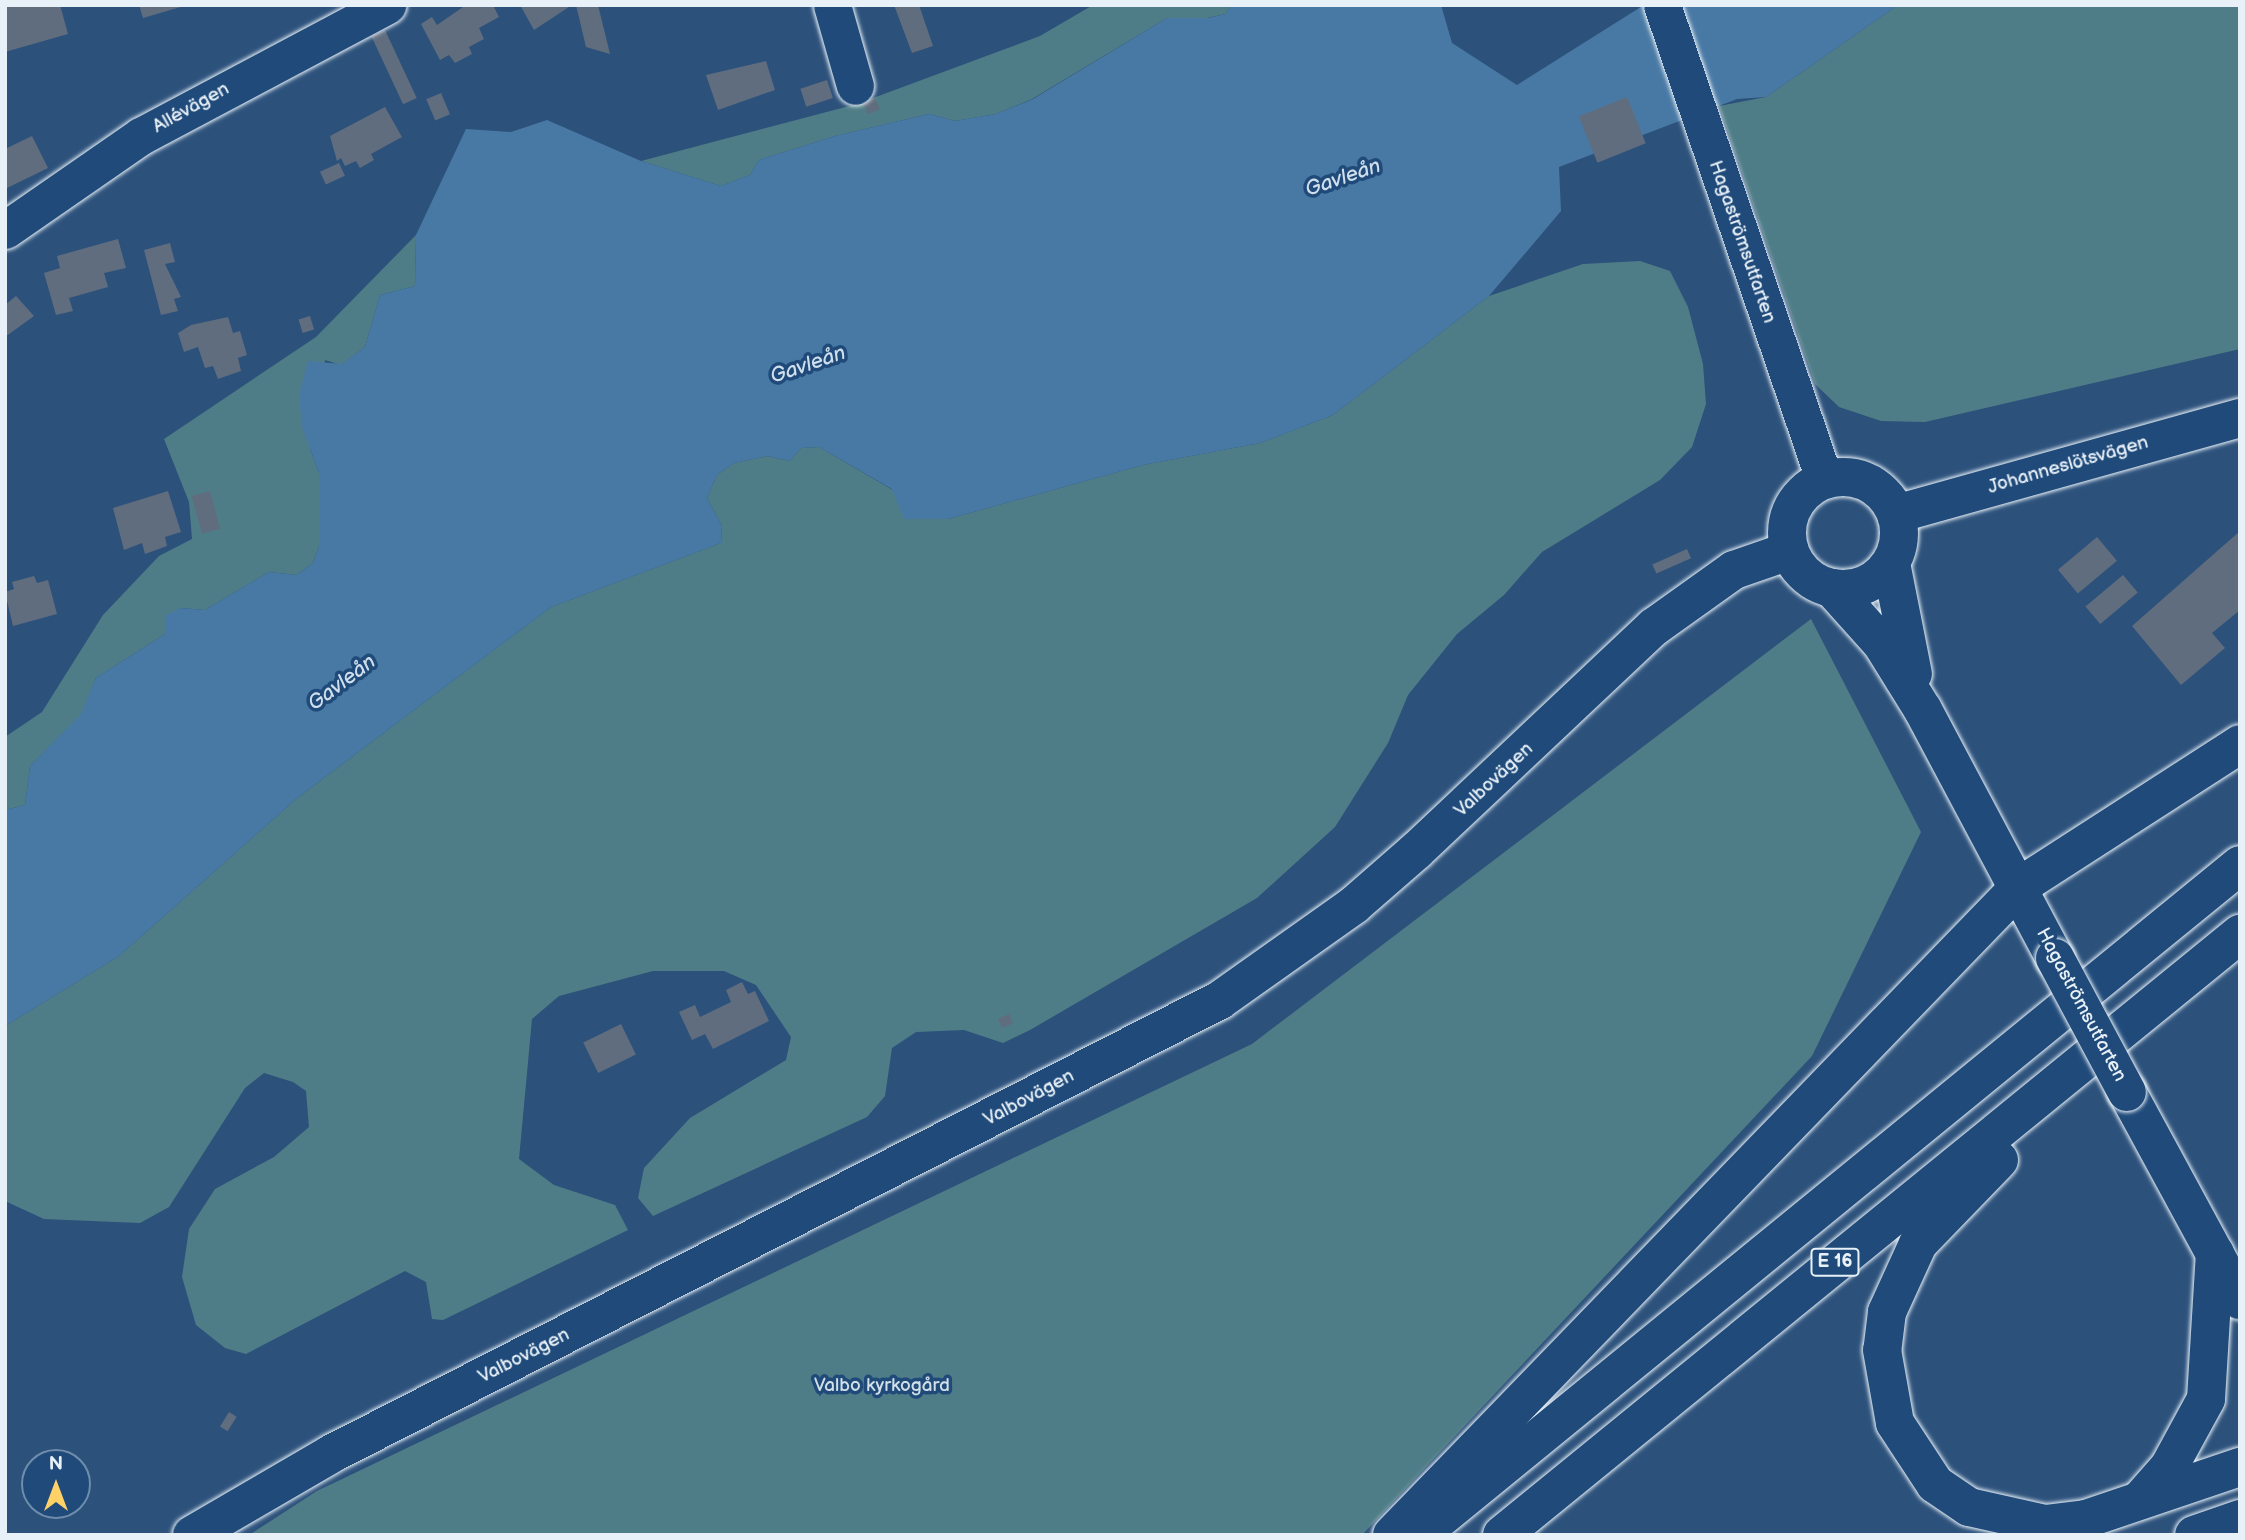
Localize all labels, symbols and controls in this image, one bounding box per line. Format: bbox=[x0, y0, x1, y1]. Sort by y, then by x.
street label: Allévägen bbox=[149, 78, 233, 138]
water label: Gavleån bbox=[1302, 153, 1384, 203]
street label: Hagaströmsutfarten bbox=[1703, 158, 1781, 326]
water label: Gavleån bbox=[767, 340, 849, 390]
street label: Johanneslötsvägen bbox=[1985, 431, 2151, 499]
water label: Gavleån bbox=[303, 649, 381, 717]
street label: Valbovägen bbox=[1450, 738, 1538, 822]
street label: Hagaströmsutfarten bbox=[2031, 924, 2131, 1086]
street label: Valbovägen bbox=[980, 1065, 1078, 1131]
road number: E 16 bbox=[1809, 1247, 1861, 1276]
street label: Valbovägen bbox=[475, 1323, 573, 1389]
park label: Valbo kyrkogård bbox=[814, 1375, 950, 1397]
north arrow bbox=[21, 1449, 91, 1519]
text: N bbox=[49, 1453, 63, 1476]

